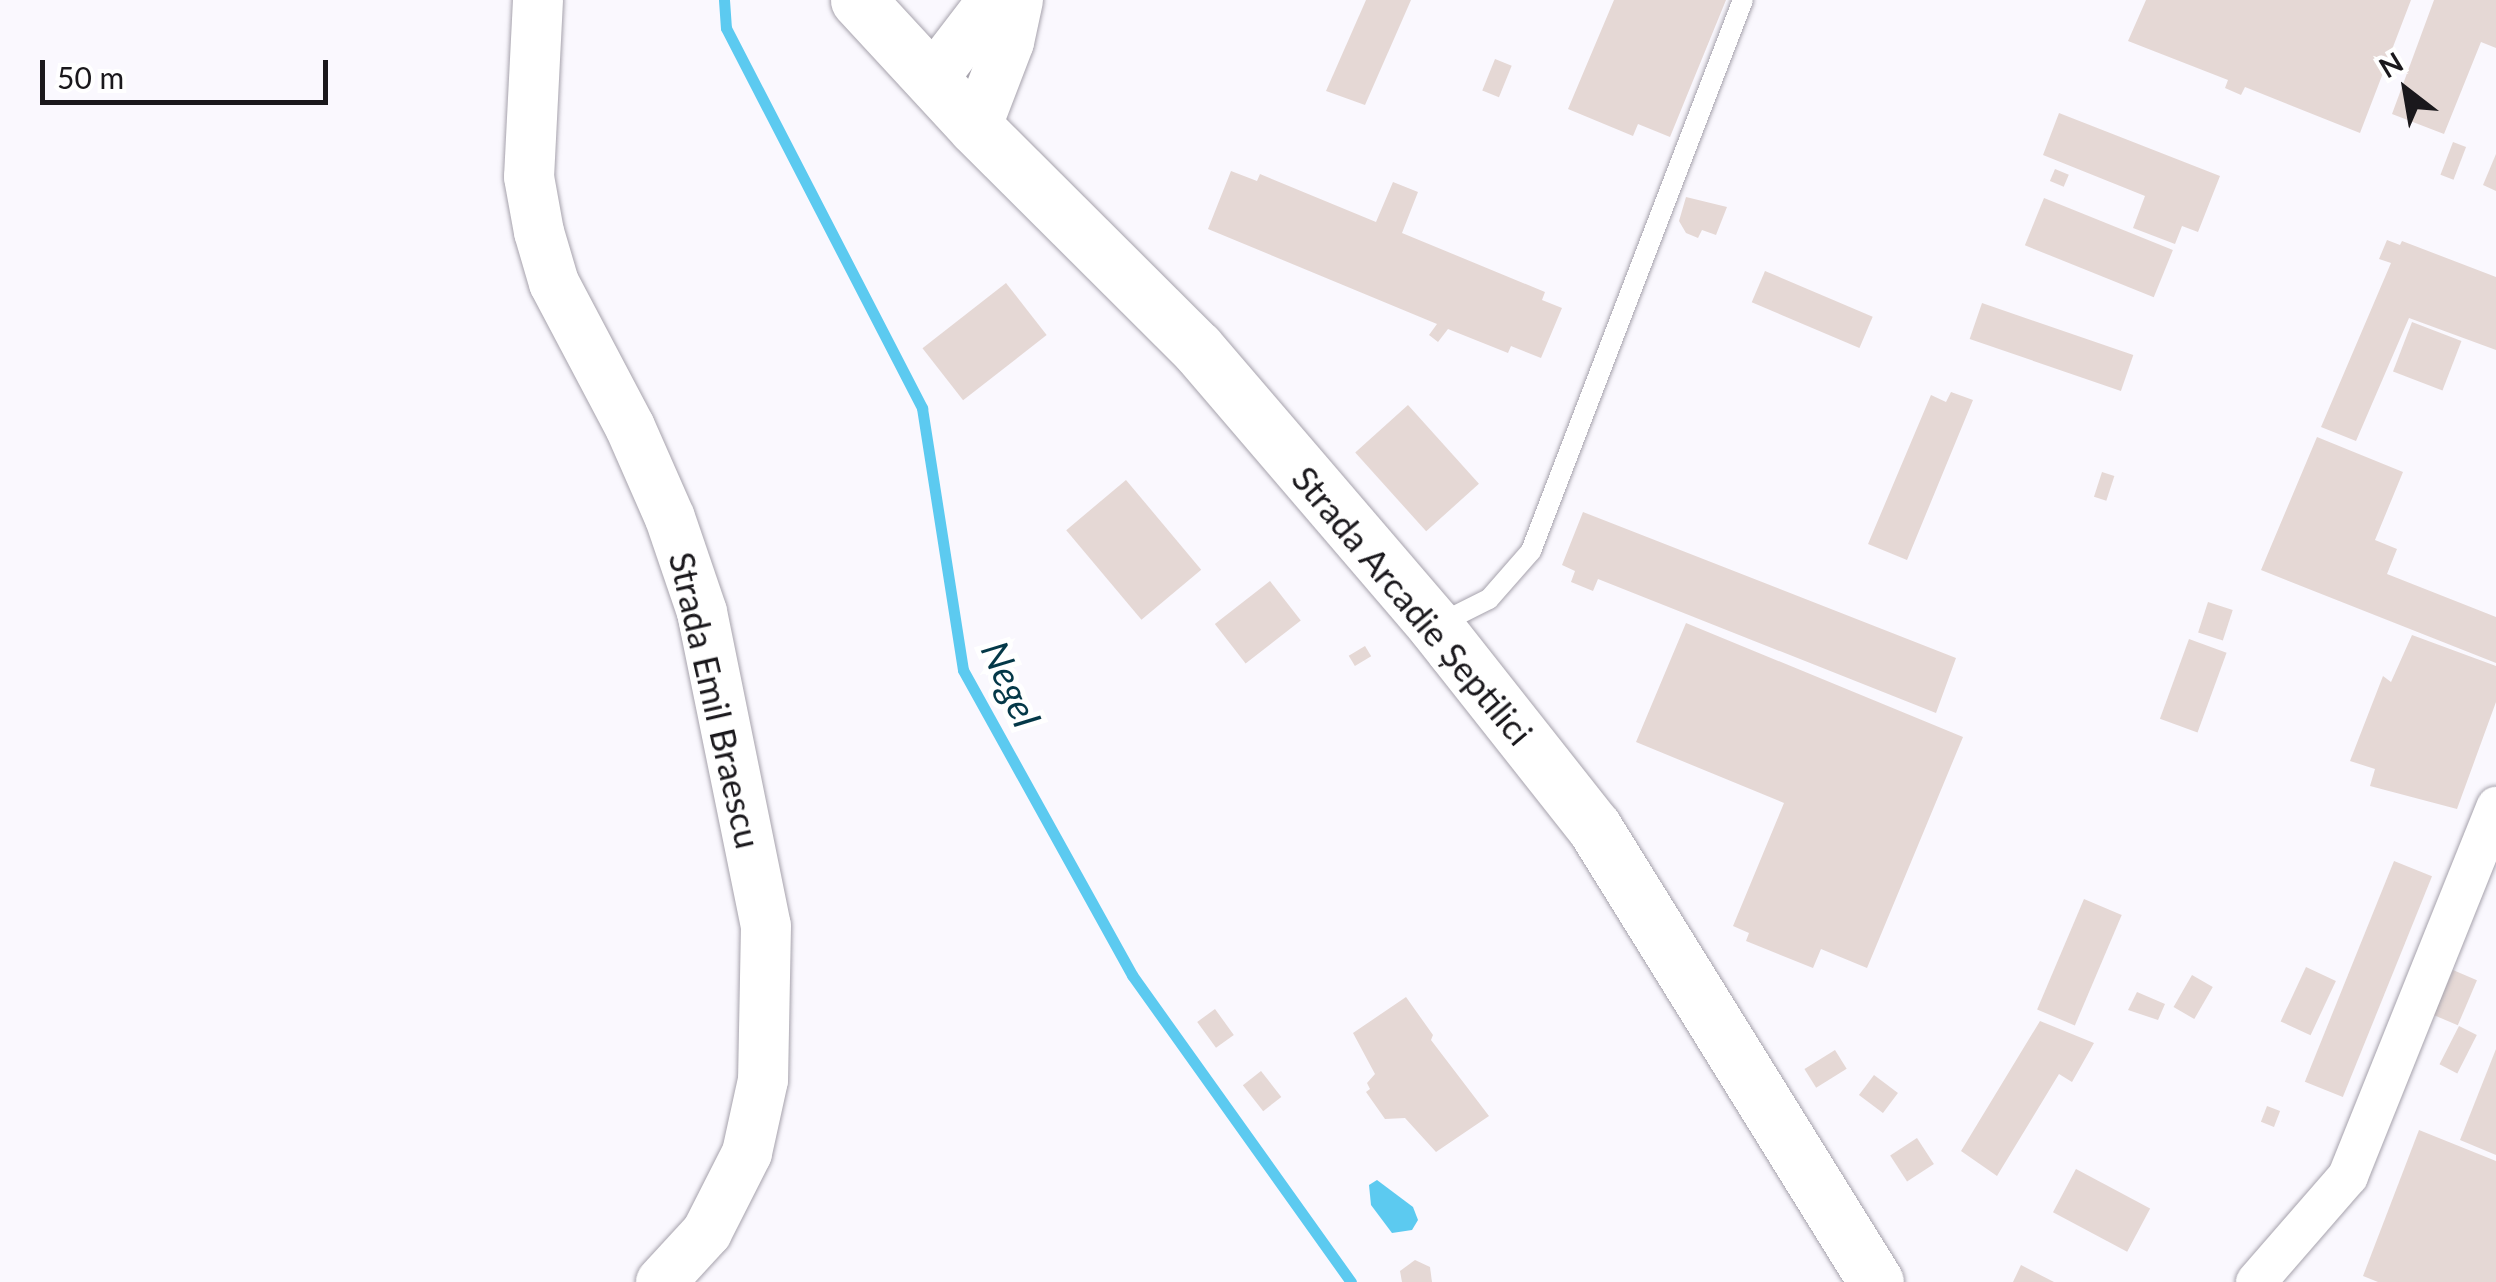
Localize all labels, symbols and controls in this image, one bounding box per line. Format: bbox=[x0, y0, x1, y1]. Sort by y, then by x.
scale bar bbox=[45, 40, 332, 102]
north arrow bbox=[2356, 40, 2456, 140]
text: N bbox=[2373, 44, 2409, 84]
text: 50 m bbox=[57, 59, 124, 95]
street label: Strada Arcadie Șeptilici bbox=[1284, 457, 1542, 753]
street label: Strada Emil Braescu bbox=[661, 548, 771, 852]
water label: Negel bbox=[972, 634, 1050, 734]

